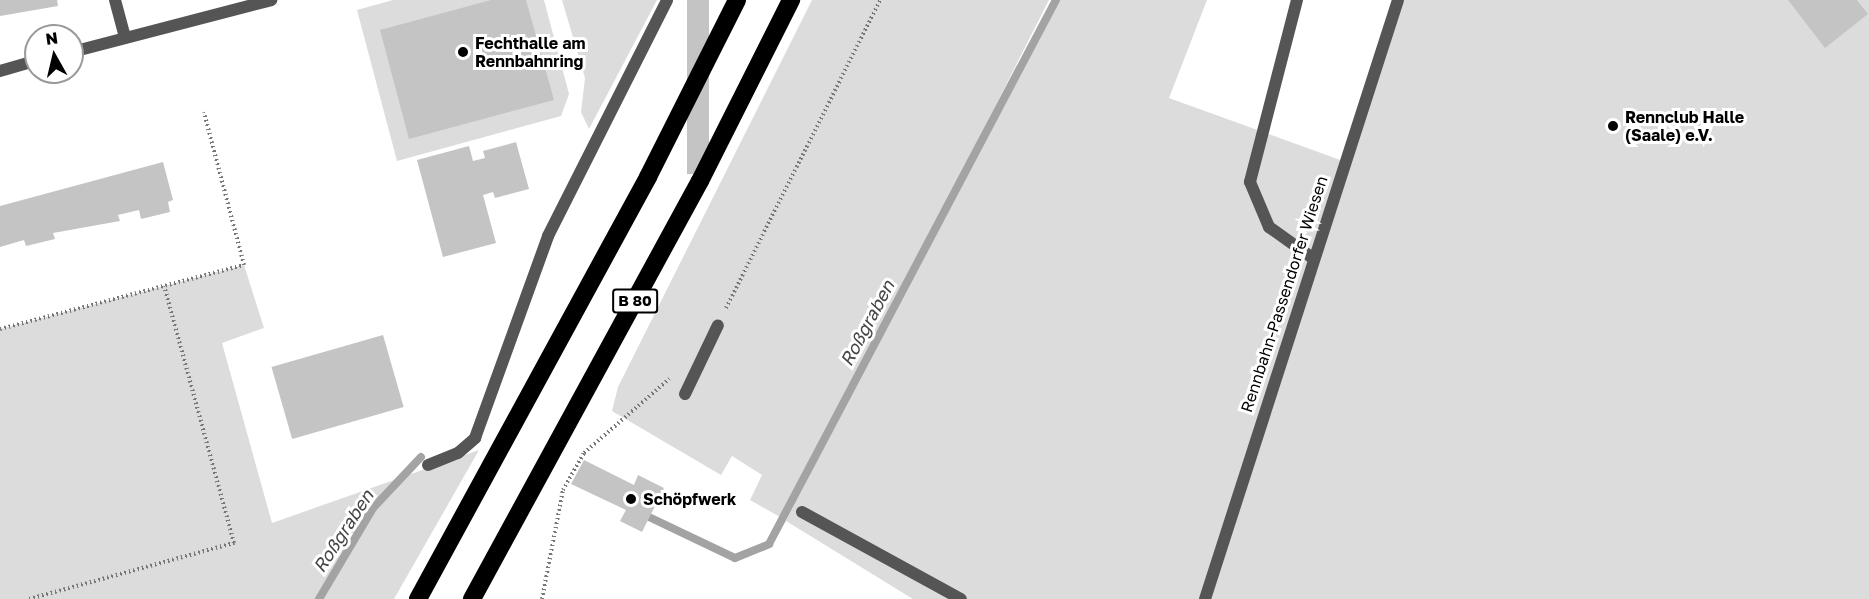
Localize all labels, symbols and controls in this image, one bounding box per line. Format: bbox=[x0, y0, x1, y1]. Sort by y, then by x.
north arrow bbox=[24, 24, 84, 84]
text: N bbox=[44, 27, 59, 49]
place label: Fechthalle am Rennbahnring bbox=[475, 33, 585, 71]
marker: Fechthalle am Rennbahnring bbox=[456, 45, 470, 59]
place label: Rennclub Halle (Saale) e.V. bbox=[1625, 107, 1744, 145]
marker: Rennclub Halle (Saale) e.V. bbox=[1606, 119, 1620, 133]
street label: Rennbahn-Passendorfer Wiesen bbox=[1237, 173, 1331, 415]
water label: Roßgraben bbox=[835, 276, 899, 370]
road number: B 80 bbox=[611, 289, 659, 313]
water label: Roßgraben bbox=[308, 486, 378, 576]
place label: Schöpfwerk bbox=[643, 489, 736, 509]
marker: Schöpfwerk bbox=[624, 492, 638, 506]

